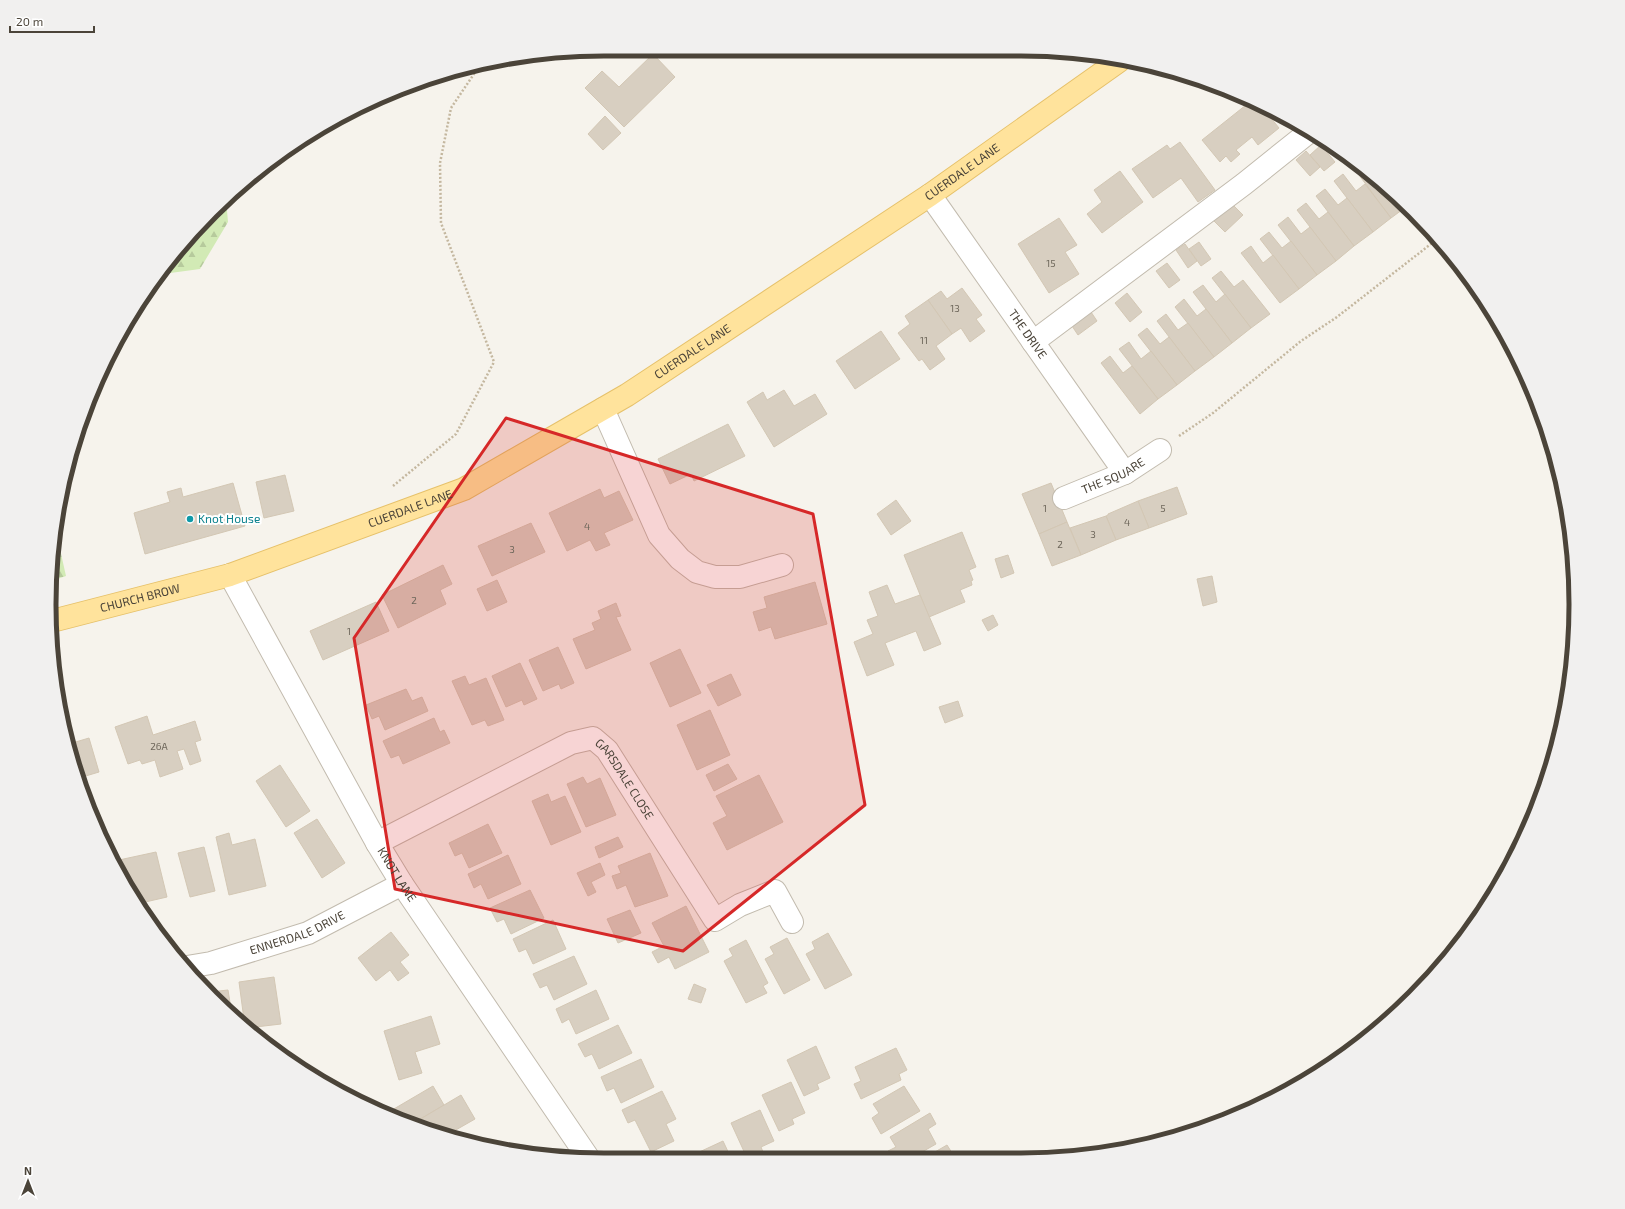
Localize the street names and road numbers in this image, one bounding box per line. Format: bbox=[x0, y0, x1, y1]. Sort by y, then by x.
street label: CUERDALE LANE bbox=[922, 140, 1002, 203]
street label: THE DRIVE bbox=[1006, 306, 1051, 361]
street label: CUERDALE LANE bbox=[651, 320, 733, 381]
street label: THE SQUARE bbox=[1079, 454, 1147, 496]
street label: CUERDALE LANE bbox=[366, 486, 454, 530]
street label: CHURCH BROW bbox=[98, 580, 181, 614]
street label: GARSDALE CLOSE bbox=[593, 735, 657, 822]
street label: KNOT LANE bbox=[375, 844, 420, 904]
street label: ENNERDALE DRIVE bbox=[248, 907, 347, 957]

